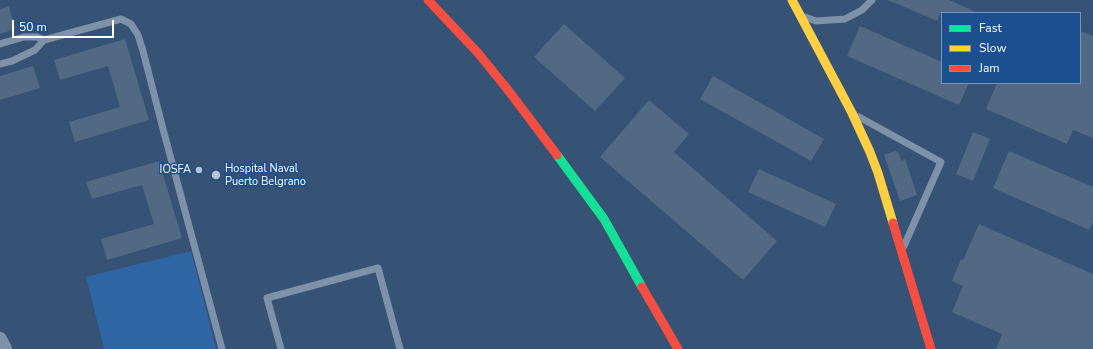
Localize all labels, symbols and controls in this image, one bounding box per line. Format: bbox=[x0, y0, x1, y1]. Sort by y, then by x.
scale bar bbox=[14, 12, 116, 38]
legend bbox=[941, 12, 1081, 84]
text: 50 m bbox=[19, 19, 47, 35]
text: Fast bbox=[979, 20, 1002, 36]
text: Slow bbox=[979, 40, 1007, 56]
text: Jam bbox=[979, 60, 1000, 76]
place label: Hospital Naval Puerto Belgrano bbox=[225, 162, 306, 188]
place label: IOSFA bbox=[160, 163, 191, 177]
marker: IOSFA bbox=[194, 165, 204, 175]
marker: Hospital Naval Puerto Belgrano bbox=[210, 169, 222, 181]

